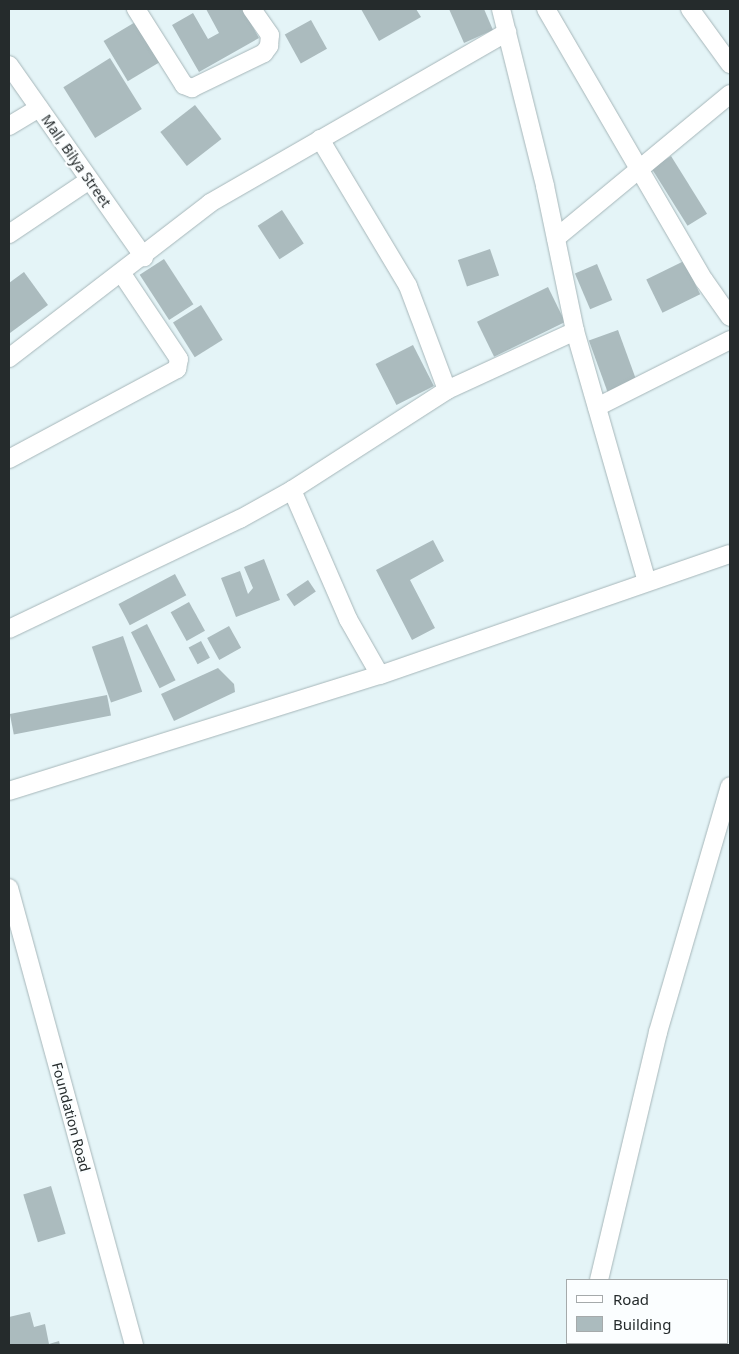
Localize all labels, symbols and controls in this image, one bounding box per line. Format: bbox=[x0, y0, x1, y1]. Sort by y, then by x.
street label: Mall, Bilya Street bbox=[38, 111, 114, 211]
street label: Foundation Road bbox=[48, 1060, 94, 1174]
legend bbox=[566, 1279, 729, 1344]
text: Road bbox=[613, 1289, 649, 1309]
text: Building bbox=[613, 1314, 671, 1334]

